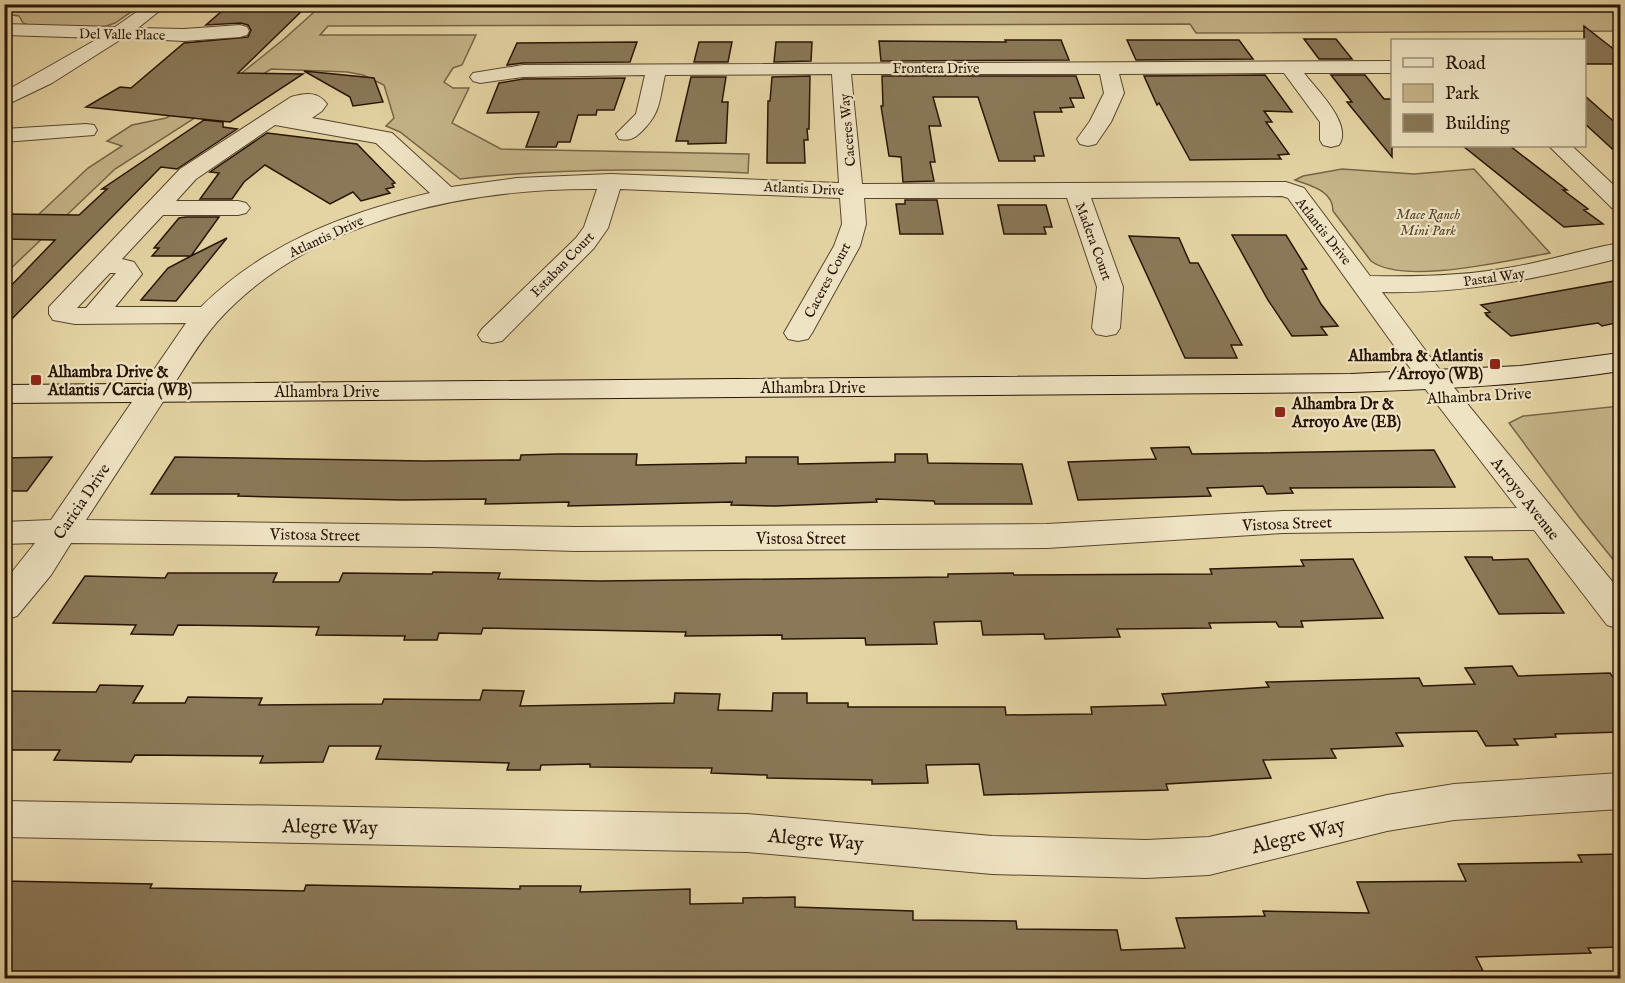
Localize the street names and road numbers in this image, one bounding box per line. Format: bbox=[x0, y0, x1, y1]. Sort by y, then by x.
street label: Del Valle Place bbox=[79, 25, 166, 45]
street label: Frontera Drive bbox=[893, 60, 980, 78]
street label: Caceres Way bbox=[836, 93, 860, 167]
street label: Atlantis Drive bbox=[762, 178, 845, 200]
street label: Atlantis Drive bbox=[1291, 193, 1355, 269]
street label: Madera Court bbox=[1071, 200, 1116, 283]
street label: Atlantis Drive bbox=[285, 211, 367, 263]
street label: Estaban Court bbox=[527, 228, 599, 301]
street label: Caceres Court bbox=[801, 240, 855, 321]
street label: Pastal Way bbox=[1462, 265, 1526, 291]
street label: Alhambra Drive bbox=[760, 379, 865, 399]
street label: Alhambra Drive bbox=[274, 383, 379, 403]
street label: Alhambra Drive bbox=[1425, 384, 1532, 410]
street label: Arroyo Avenue bbox=[1485, 453, 1563, 545]
street label: Caricia Drive bbox=[50, 460, 115, 544]
street label: Vistosa Street bbox=[1241, 513, 1333, 537]
street label: Vistosa Street bbox=[269, 525, 361, 547]
street label: Vistosa Street bbox=[755, 530, 847, 550]
street label: Alegre Way bbox=[1248, 813, 1348, 860]
street label: Alegre Way bbox=[281, 814, 378, 841]
street label: Alegre Way bbox=[766, 824, 865, 857]

